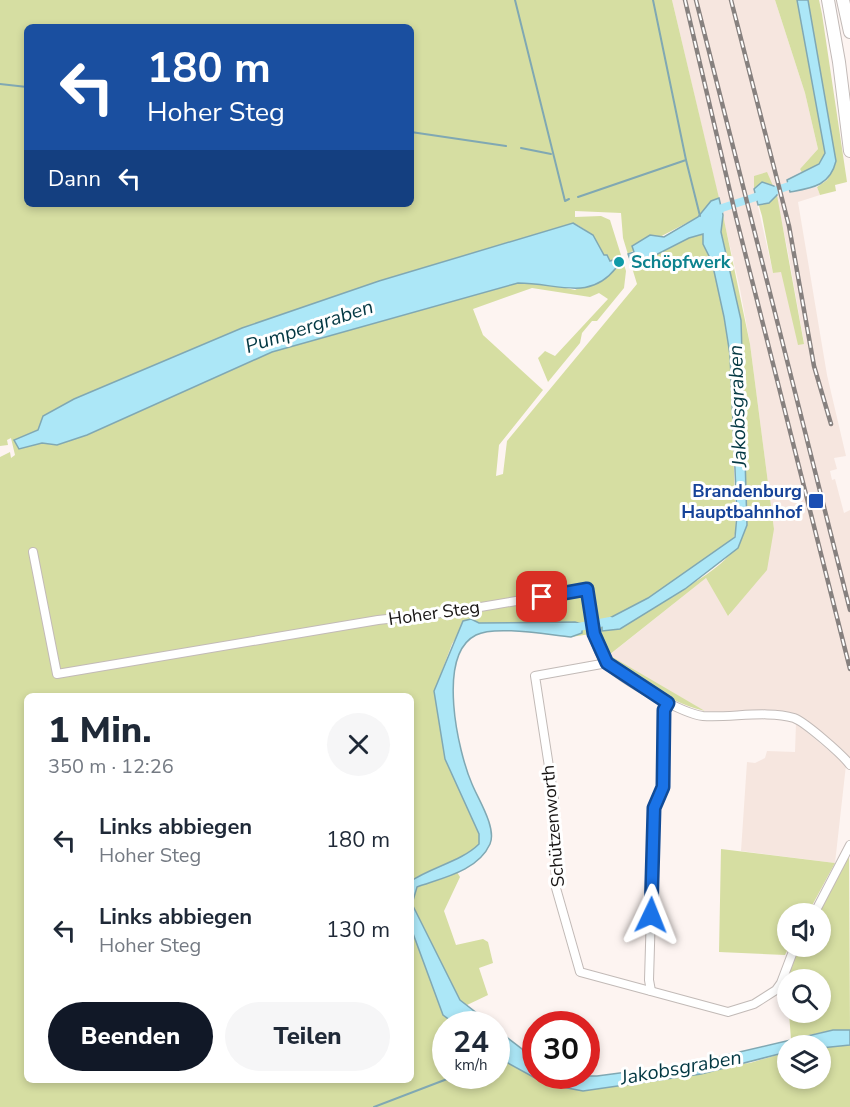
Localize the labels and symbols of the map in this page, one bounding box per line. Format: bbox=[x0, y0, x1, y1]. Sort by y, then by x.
place label: Schöpfwerk bbox=[631, 250, 731, 274]
marker: Schöpfwerk bbox=[612, 255, 626, 269]
water label: Pumpergraben bbox=[242, 293, 377, 360]
water label: Jakobsgraben bbox=[722, 344, 753, 469]
place label: Brandenburg Hauptbahnhof bbox=[681, 479, 802, 524]
marker: Brandenburg Hauptbahnhof bbox=[807, 492, 825, 510]
pin bbox=[516, 571, 567, 622]
street label: Hoher Steg bbox=[387, 595, 481, 631]
street label: Schützenworth bbox=[536, 764, 570, 888]
position arrow bbox=[619, 883, 683, 947]
speed limit sign: 30 bbox=[522, 1011, 600, 1089]
water label: Jakobsgraben bbox=[618, 1044, 744, 1092]

